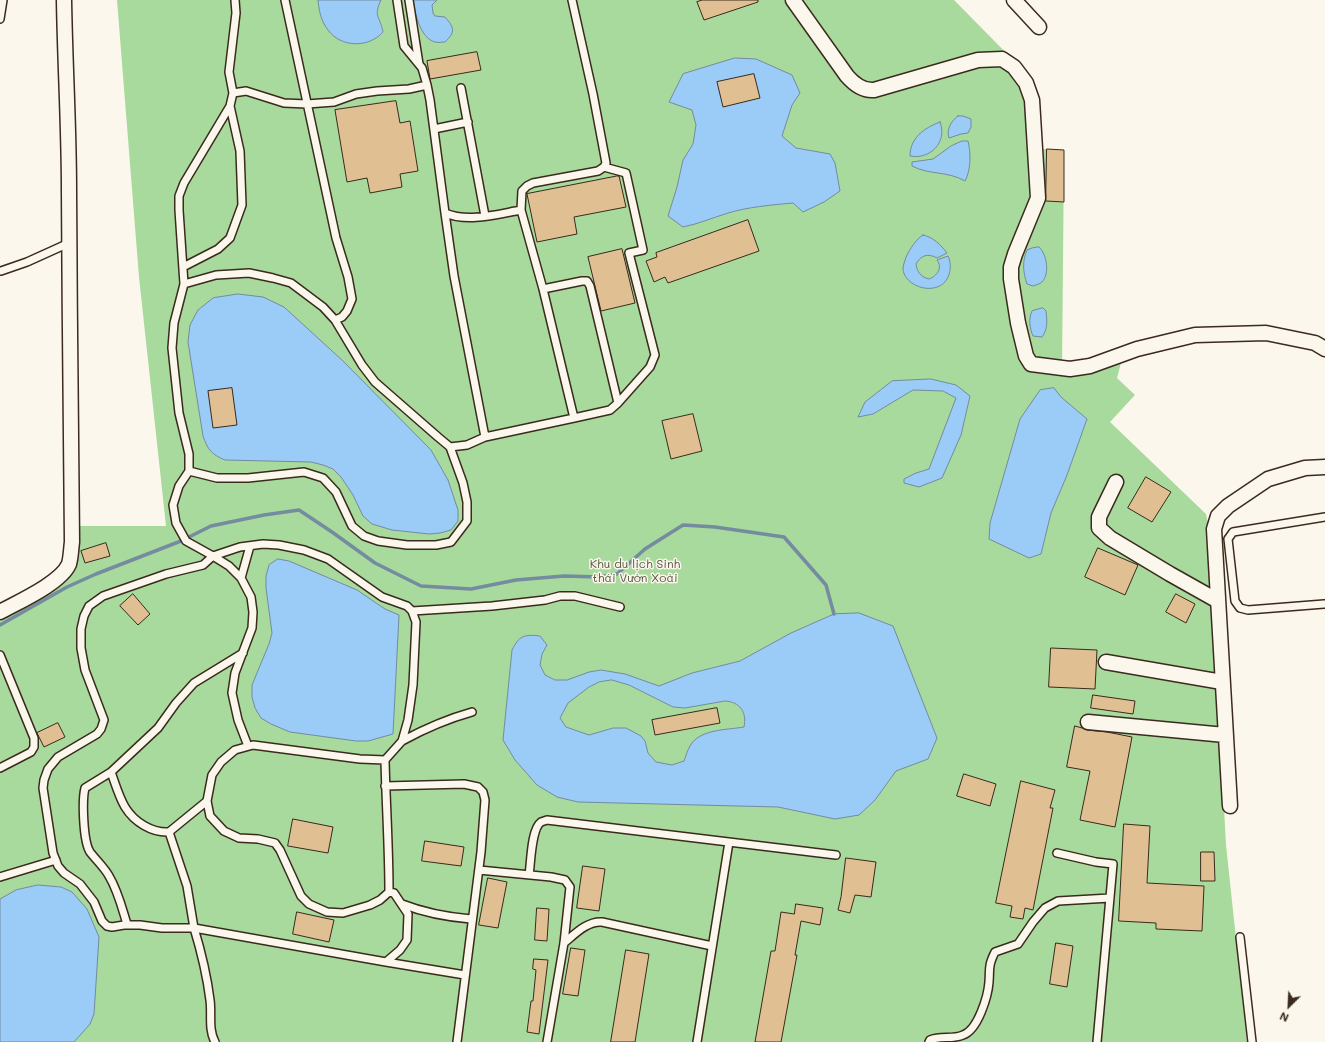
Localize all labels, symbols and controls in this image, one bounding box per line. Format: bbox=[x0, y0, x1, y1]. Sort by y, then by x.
park label: Khu du lịch Sinh thái Vườn Xoài bbox=[590, 557, 680, 585]
north arrow bbox=[1269, 986, 1309, 1026]
text: N bbox=[1277, 1009, 1291, 1026]

